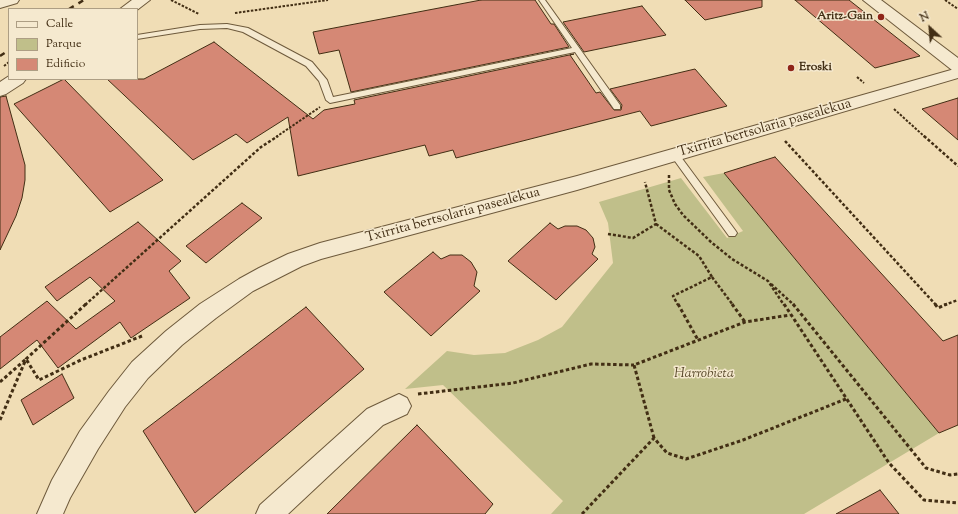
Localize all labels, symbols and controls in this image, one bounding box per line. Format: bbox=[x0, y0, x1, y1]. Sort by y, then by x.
legend bbox=[8, 8, 138, 80]
north arrow bbox=[910, 8, 950, 48]
text: N bbox=[917, 8, 932, 26]
place label: Aritz-Gain bbox=[817, 10, 873, 24]
marker: Aritz-Gain bbox=[876, 12, 886, 22]
text: Calle bbox=[46, 15, 73, 33]
text: Parque bbox=[46, 35, 82, 53]
text: Edificio bbox=[46, 55, 85, 73]
place label: Eroski bbox=[799, 61, 832, 75]
marker: Eroski bbox=[786, 63, 796, 73]
street label: Txirrita bertsolaria pasealekua bbox=[676, 96, 854, 162]
street label: Txirrita bertsolaria pasealekua bbox=[364, 185, 542, 247]
park label: Harrobieta bbox=[674, 367, 734, 383]

